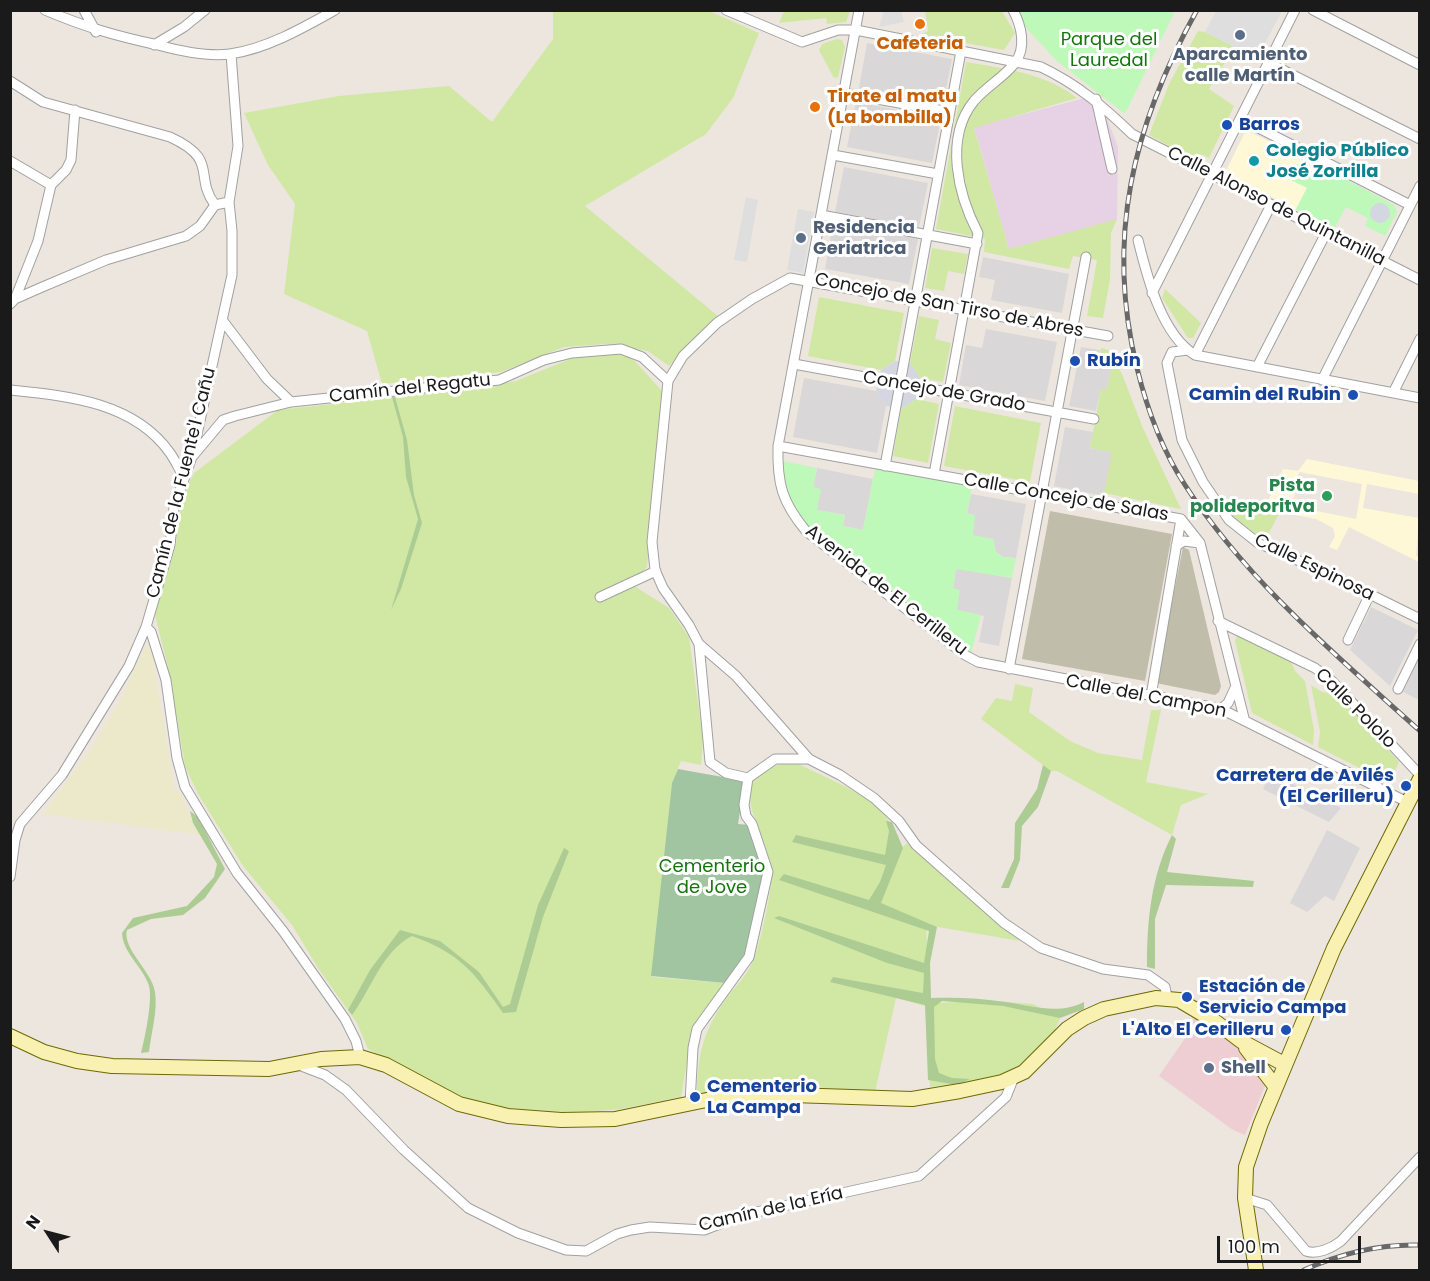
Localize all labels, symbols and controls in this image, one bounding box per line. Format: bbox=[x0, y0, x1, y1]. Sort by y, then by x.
marker: Cafeteria bbox=[913, 17, 927, 31]
marker: Aparcamiento calle Martín bbox=[1233, 28, 1247, 42]
park label: Parque del Lauredal bbox=[1061, 29, 1157, 72]
place label: Cafeteria bbox=[876, 33, 964, 55]
place label: Aparcamiento calle Martín bbox=[1173, 44, 1307, 86]
place label: Tirate al matu (La bombilla) bbox=[827, 86, 957, 128]
marker: Tirate al matu (La bombilla) bbox=[808, 100, 822, 114]
place label: Barros bbox=[1239, 114, 1300, 136]
marker: Barros bbox=[1220, 118, 1234, 132]
place label: Colegio Público José Zorrilla bbox=[1266, 140, 1409, 182]
street label: Calle Alonso de Quintanilla bbox=[1163, 143, 1389, 271]
marker: Colegio Público José Zorrilla bbox=[1247, 154, 1261, 168]
place label: Residencia Geriatrica bbox=[813, 217, 915, 260]
marker: Residencia Geriatrica bbox=[794, 231, 808, 245]
street label: Concejo de San Tirso de Abres bbox=[813, 269, 1085, 343]
place label: Rubín bbox=[1087, 350, 1141, 372]
marker: Rubín bbox=[1068, 354, 1082, 368]
street label: Camín de la Fuente'l Cañu bbox=[143, 365, 221, 601]
street label: Concejo de Grado bbox=[861, 367, 1027, 417]
street label: Camín del Regatu bbox=[328, 370, 492, 408]
place label: Camin del Rubin bbox=[1189, 384, 1341, 406]
marker: Camin del Rubin bbox=[1346, 388, 1360, 402]
street label: Calle Concejo de Salas bbox=[962, 469, 1170, 527]
place label: Pista polideporitva bbox=[1190, 475, 1315, 518]
marker: Pista polideporitva bbox=[1320, 489, 1334, 503]
street label: Avenida de El Cerilleru bbox=[801, 521, 971, 661]
street label: Calle Espinosa bbox=[1251, 530, 1377, 606]
street label: Calle Pololo bbox=[1310, 664, 1400, 754]
street label: Calle del Campon bbox=[1064, 671, 1228, 723]
place label: Carretera de Avilés (El Cerilleru) bbox=[1216, 765, 1394, 808]
marker: Carretera de Avilés (El Cerilleru) bbox=[1399, 779, 1413, 793]
park label: Cementerio de Jove bbox=[659, 856, 765, 898]
place label: Estación de Servicio Campa bbox=[1199, 976, 1346, 1018]
marker: Estación de Servicio Campa bbox=[1180, 990, 1194, 1004]
place label: L'Alto El Cerilleru bbox=[1122, 1019, 1274, 1041]
marker: L'Alto El Cerilleru bbox=[1279, 1023, 1293, 1037]
place label: Shell bbox=[1221, 1057, 1266, 1079]
marker: Shell bbox=[1202, 1061, 1216, 1075]
place label: Cementerio La Campa bbox=[707, 1076, 817, 1118]
marker: Cementerio La Campa bbox=[688, 1090, 702, 1104]
street label: Camín de la Ería bbox=[697, 1183, 845, 1237]
north arrow bbox=[18, 1203, 78, 1263]
text: N bbox=[20, 1210, 46, 1234]
scale bar bbox=[1220, 1224, 1364, 1262]
text: 100 m bbox=[1228, 1234, 1280, 1259]

